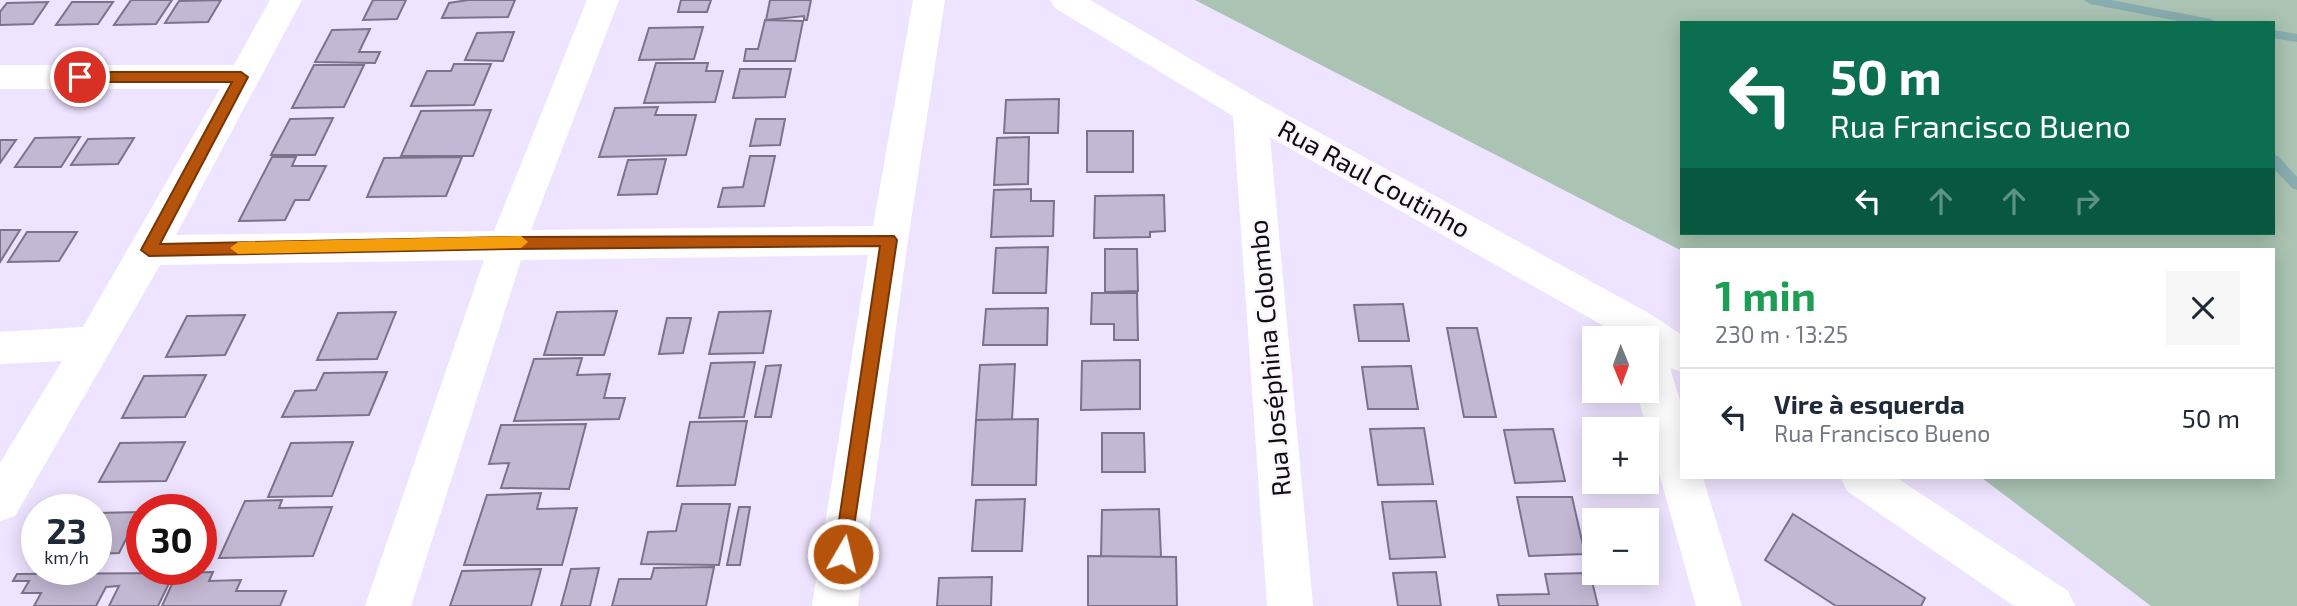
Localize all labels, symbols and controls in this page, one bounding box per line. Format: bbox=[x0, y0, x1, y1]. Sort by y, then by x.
text: 50 m bbox=[1830, 46, 1942, 105]
pin bbox=[50, 47, 110, 107]
icon: left bbox=[1715, 49, 1806, 140]
icon: arrive bbox=[61, 58, 99, 96]
text: Rua Francisco Bueno bbox=[1830, 106, 2131, 144]
street label: Rua Raul Coutinho bbox=[1273, 112, 1476, 243]
icon: left bbox=[1849, 182, 1887, 220]
icon: ahead bbox=[1922, 182, 1960, 220]
icon: ahead bbox=[1995, 182, 2033, 220]
icon: right bbox=[2068, 182, 2106, 220]
street label: Rua Joséphina Colombo bbox=[1241, 219, 1296, 498]
text: 1 min bbox=[1715, 269, 1816, 319]
button: close bbox=[2166, 271, 2240, 345]
text: 230 m · 13:25 bbox=[1715, 320, 1848, 348]
north arrow bbox=[1582, 326, 1659, 402]
map controls bbox=[1582, 326, 1659, 585]
text: Vire à esquerda bbox=[1774, 388, 1965, 419]
icon: left bbox=[1715, 398, 1753, 436]
text: 50 m bbox=[2182, 402, 2240, 433]
button: + bbox=[1582, 417, 1659, 494]
text: Rua Francisco Bueno bbox=[1774, 419, 1990, 447]
speed limit sign: 30 bbox=[126, 494, 217, 585]
button: − bbox=[1582, 508, 1659, 585]
text: 23 bbox=[46, 509, 87, 551]
position arrow bbox=[806, 517, 880, 591]
text: km/h bbox=[44, 546, 89, 568]

